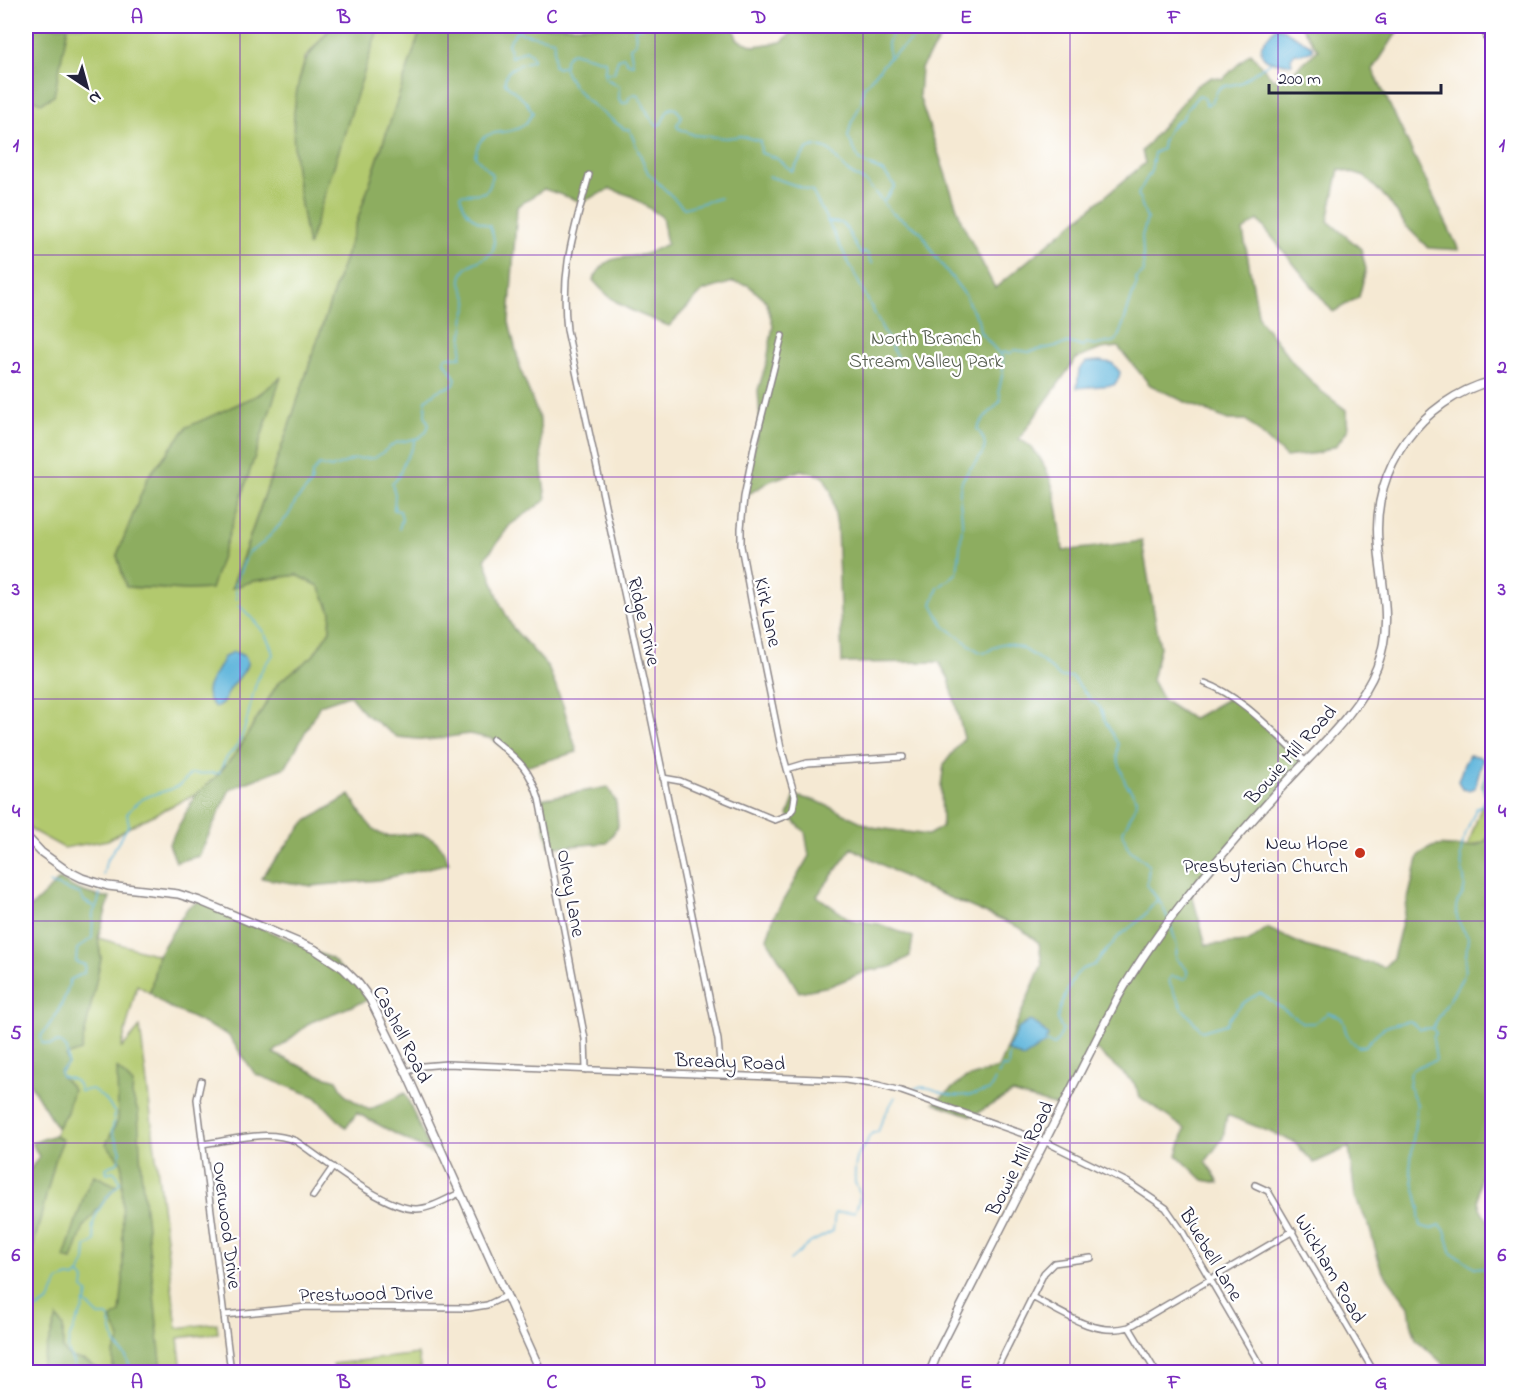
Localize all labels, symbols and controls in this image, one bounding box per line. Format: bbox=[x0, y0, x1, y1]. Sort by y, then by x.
text: A bbox=[131, 4, 143, 33]
text: B bbox=[336, 4, 351, 33]
text: C bbox=[547, 4, 558, 33]
text: D bbox=[751, 4, 766, 33]
text: E bbox=[960, 4, 972, 33]
text: F bbox=[1167, 4, 1181, 33]
text: G bbox=[1375, 4, 1388, 33]
north arrow bbox=[57, 57, 117, 117]
scale bar bbox=[1269, 57, 1442, 95]
text: 200 m bbox=[1278, 67, 1321, 93]
text: N bbox=[83, 85, 106, 111]
text: 1 bbox=[13, 132, 20, 161]
text: 1 bbox=[1499, 132, 1506, 161]
park label: North Branch Stream Valley Park bbox=[849, 325, 1003, 377]
text: 2 bbox=[10, 354, 21, 383]
text: 2 bbox=[1496, 354, 1507, 383]
street label: Ridge Drive bbox=[617, 574, 667, 669]
street label: Kirk Lane bbox=[745, 575, 788, 650]
text: 3 bbox=[11, 576, 20, 605]
text: 3 bbox=[1497, 576, 1506, 605]
street label: Bowie Mill Road bbox=[1238, 699, 1345, 813]
text: 4 bbox=[12, 798, 21, 827]
text: 4 bbox=[1498, 798, 1507, 827]
place label: New Hope Presbyterian Church bbox=[1183, 830, 1348, 882]
marker: New Hope Presbyterian Church bbox=[1353, 846, 1367, 860]
street label: Olney Lane bbox=[548, 847, 592, 940]
street label: Cashell Road bbox=[364, 981, 438, 1089]
text: 5 bbox=[10, 1020, 22, 1049]
text: 5 bbox=[1496, 1020, 1508, 1049]
street label: Bready Road bbox=[673, 1047, 786, 1080]
street label: Bowie Mill Road bbox=[979, 1097, 1063, 1223]
street label: Overwood Drive bbox=[203, 1160, 248, 1291]
street label: Bluebell Lane bbox=[1170, 1202, 1249, 1307]
street label: Wickham Road bbox=[1286, 1209, 1372, 1329]
text: 6 bbox=[12, 1242, 21, 1271]
text: 6 bbox=[1498, 1242, 1507, 1271]
street label: Prestwood Drive bbox=[299, 1280, 433, 1311]
text: A bbox=[131, 1369, 143, 1398]
text: B bbox=[336, 1369, 351, 1398]
text: C bbox=[547, 1369, 558, 1398]
text: D bbox=[751, 1369, 766, 1398]
text: E bbox=[960, 1369, 972, 1398]
text: F bbox=[1167, 1369, 1181, 1398]
text: G bbox=[1375, 1369, 1388, 1398]

